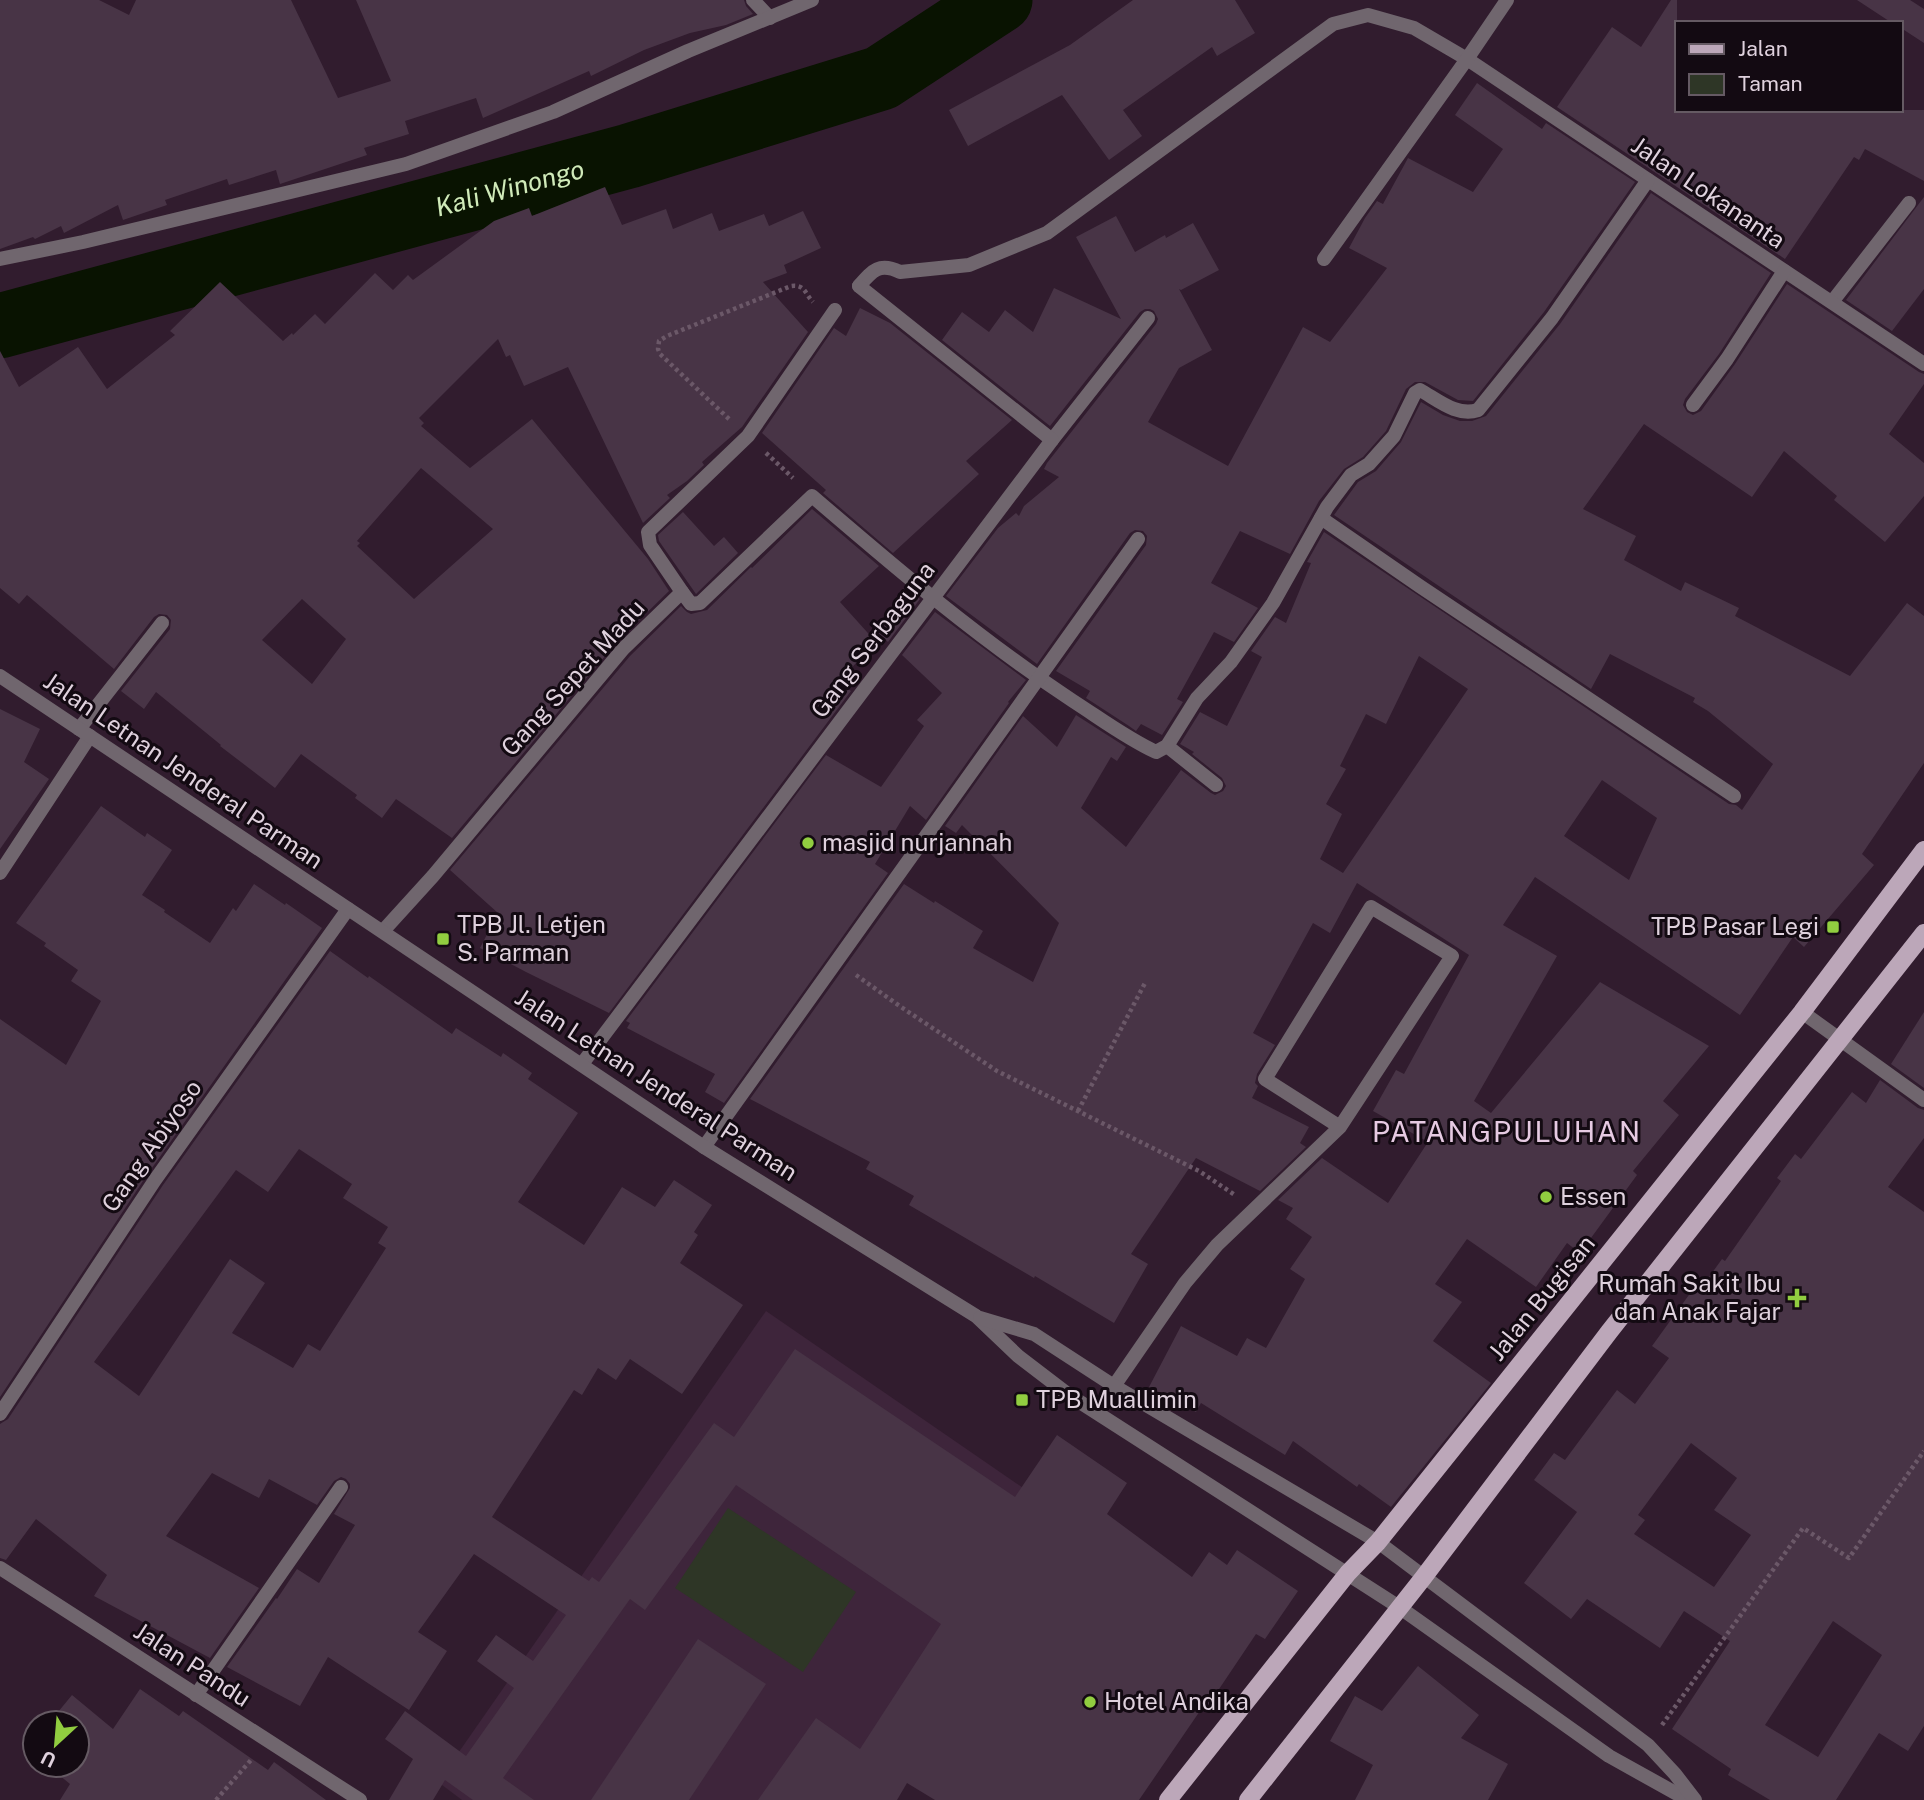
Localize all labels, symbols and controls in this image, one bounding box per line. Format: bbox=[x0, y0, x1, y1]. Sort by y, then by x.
legend bbox=[1675, 21, 1903, 112]
text: Jalan bbox=[1738, 36, 1788, 61]
text: Taman bbox=[1738, 71, 1803, 96]
street label: Jalan Lokananta bbox=[1627, 131, 1791, 254]
water label: Kali Winongo bbox=[432, 153, 587, 223]
street label: Gang Serbaguna bbox=[805, 556, 940, 723]
street label: Gang Sepet Madu bbox=[495, 594, 650, 761]
street label: Jalan Letnan Jenderal Parman bbox=[39, 666, 329, 874]
place label: masjid nurjannah bbox=[822, 828, 1012, 856]
marker: masjid nurjannah bbox=[800, 835, 816, 851]
place label: TPB Jl. Letjen S. Parman bbox=[457, 910, 606, 966]
place label: TPB Pasar Legi bbox=[1651, 912, 1819, 940]
marker: TPB Pasar Legi bbox=[1825, 919, 1841, 935]
marker: TPB Jl. Letjen S. Parman bbox=[435, 931, 451, 947]
street label: Jalan Letnan Jenderal Parman bbox=[510, 982, 803, 1186]
street label: Gang Abiyoso bbox=[95, 1074, 207, 1217]
district label: PATANGPULUHAN bbox=[1372, 1115, 1642, 1148]
place label: Essen bbox=[1560, 1182, 1626, 1210]
marker: Essen bbox=[1538, 1189, 1554, 1205]
street label: Jalan Bugisan bbox=[1482, 1229, 1600, 1366]
place label: Rumah Sakit Ibu dan Anak Fajar bbox=[1598, 1269, 1781, 1325]
marker: Rumah Sakit Ibu dan Anak Fajar bbox=[1787, 1288, 1807, 1308]
place label: TPB Muallimin bbox=[1036, 1385, 1197, 1413]
marker: TPB Muallimin bbox=[1014, 1392, 1030, 1408]
street label: Jalan Pandu bbox=[129, 1616, 256, 1712]
place label: Hotel Andika bbox=[1104, 1687, 1249, 1715]
marker: Hotel Andika bbox=[1082, 1694, 1098, 1710]
north arrow bbox=[21, 1709, 91, 1779]
text: U bbox=[38, 1746, 60, 1772]

